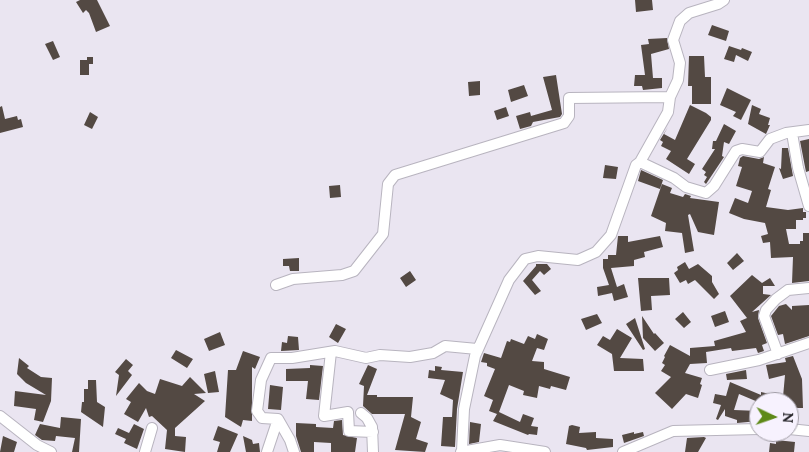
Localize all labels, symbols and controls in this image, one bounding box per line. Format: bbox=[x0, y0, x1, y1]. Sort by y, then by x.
north arrow bbox=[749, 392, 799, 442]
text: N bbox=[779, 412, 797, 424]

